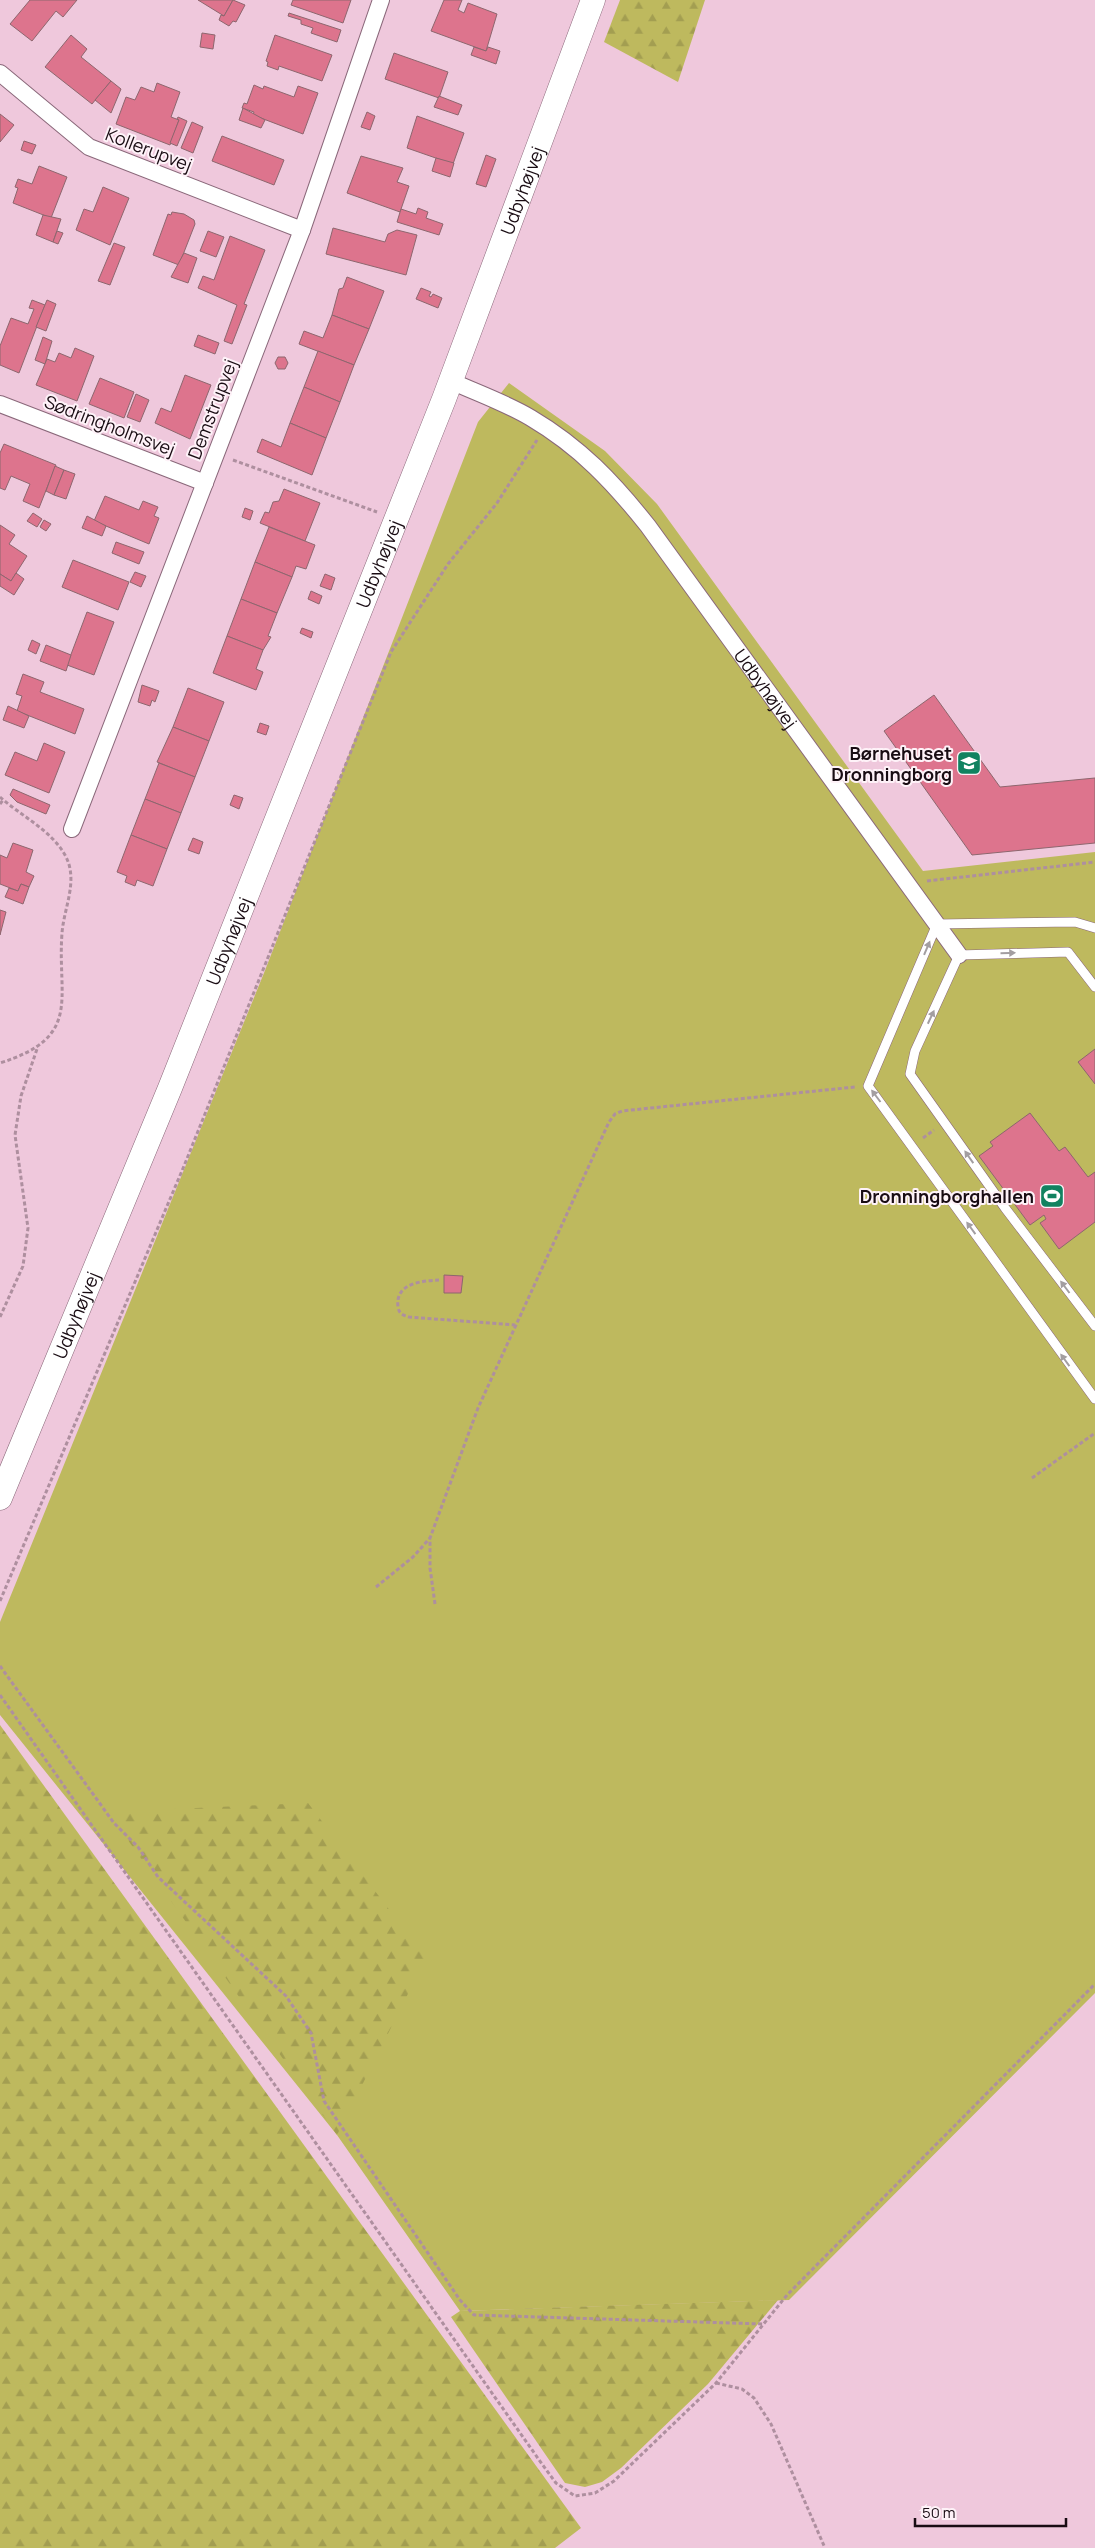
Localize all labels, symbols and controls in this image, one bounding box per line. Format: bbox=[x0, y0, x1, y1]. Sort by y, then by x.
street label: Kollerupvej bbox=[102, 122, 196, 176]
street label: Udbyhøjvej bbox=[494, 143, 549, 238]
street label: Demstrupvej bbox=[182, 355, 242, 463]
street label: Sødringholmsvej bbox=[41, 389, 179, 461]
street label: Udbyhøjvej bbox=[350, 516, 407, 611]
street label: Udbyhøjvej bbox=[729, 644, 803, 733]
place label: Børnehuset Dronningborg bbox=[831, 741, 952, 786]
school or university icon: Børnehuset Dronningborg bbox=[956, 750, 982, 776]
street label: Udbyhøjvej bbox=[200, 894, 257, 989]
one-way arrow bbox=[923, 941, 931, 955]
one-way arrow bbox=[1000, 949, 1016, 957]
one-way arrow bbox=[927, 1010, 935, 1024]
one-way arrow bbox=[870, 1090, 881, 1103]
one-way arrow bbox=[964, 1150, 974, 1163]
sports icon: Dronningborghallen bbox=[1039, 1183, 1065, 1209]
place label: Dronningborghallen bbox=[860, 1184, 1034, 1208]
one-way arrow bbox=[966, 1221, 976, 1235]
street label: Udbyhøjvej bbox=[47, 1268, 105, 1363]
one-way arrow bbox=[1060, 1281, 1071, 1294]
one-way arrow bbox=[1060, 1353, 1070, 1367]
scale bar bbox=[915, 2496, 1066, 2528]
text: 50 m bbox=[922, 2502, 956, 2523]

